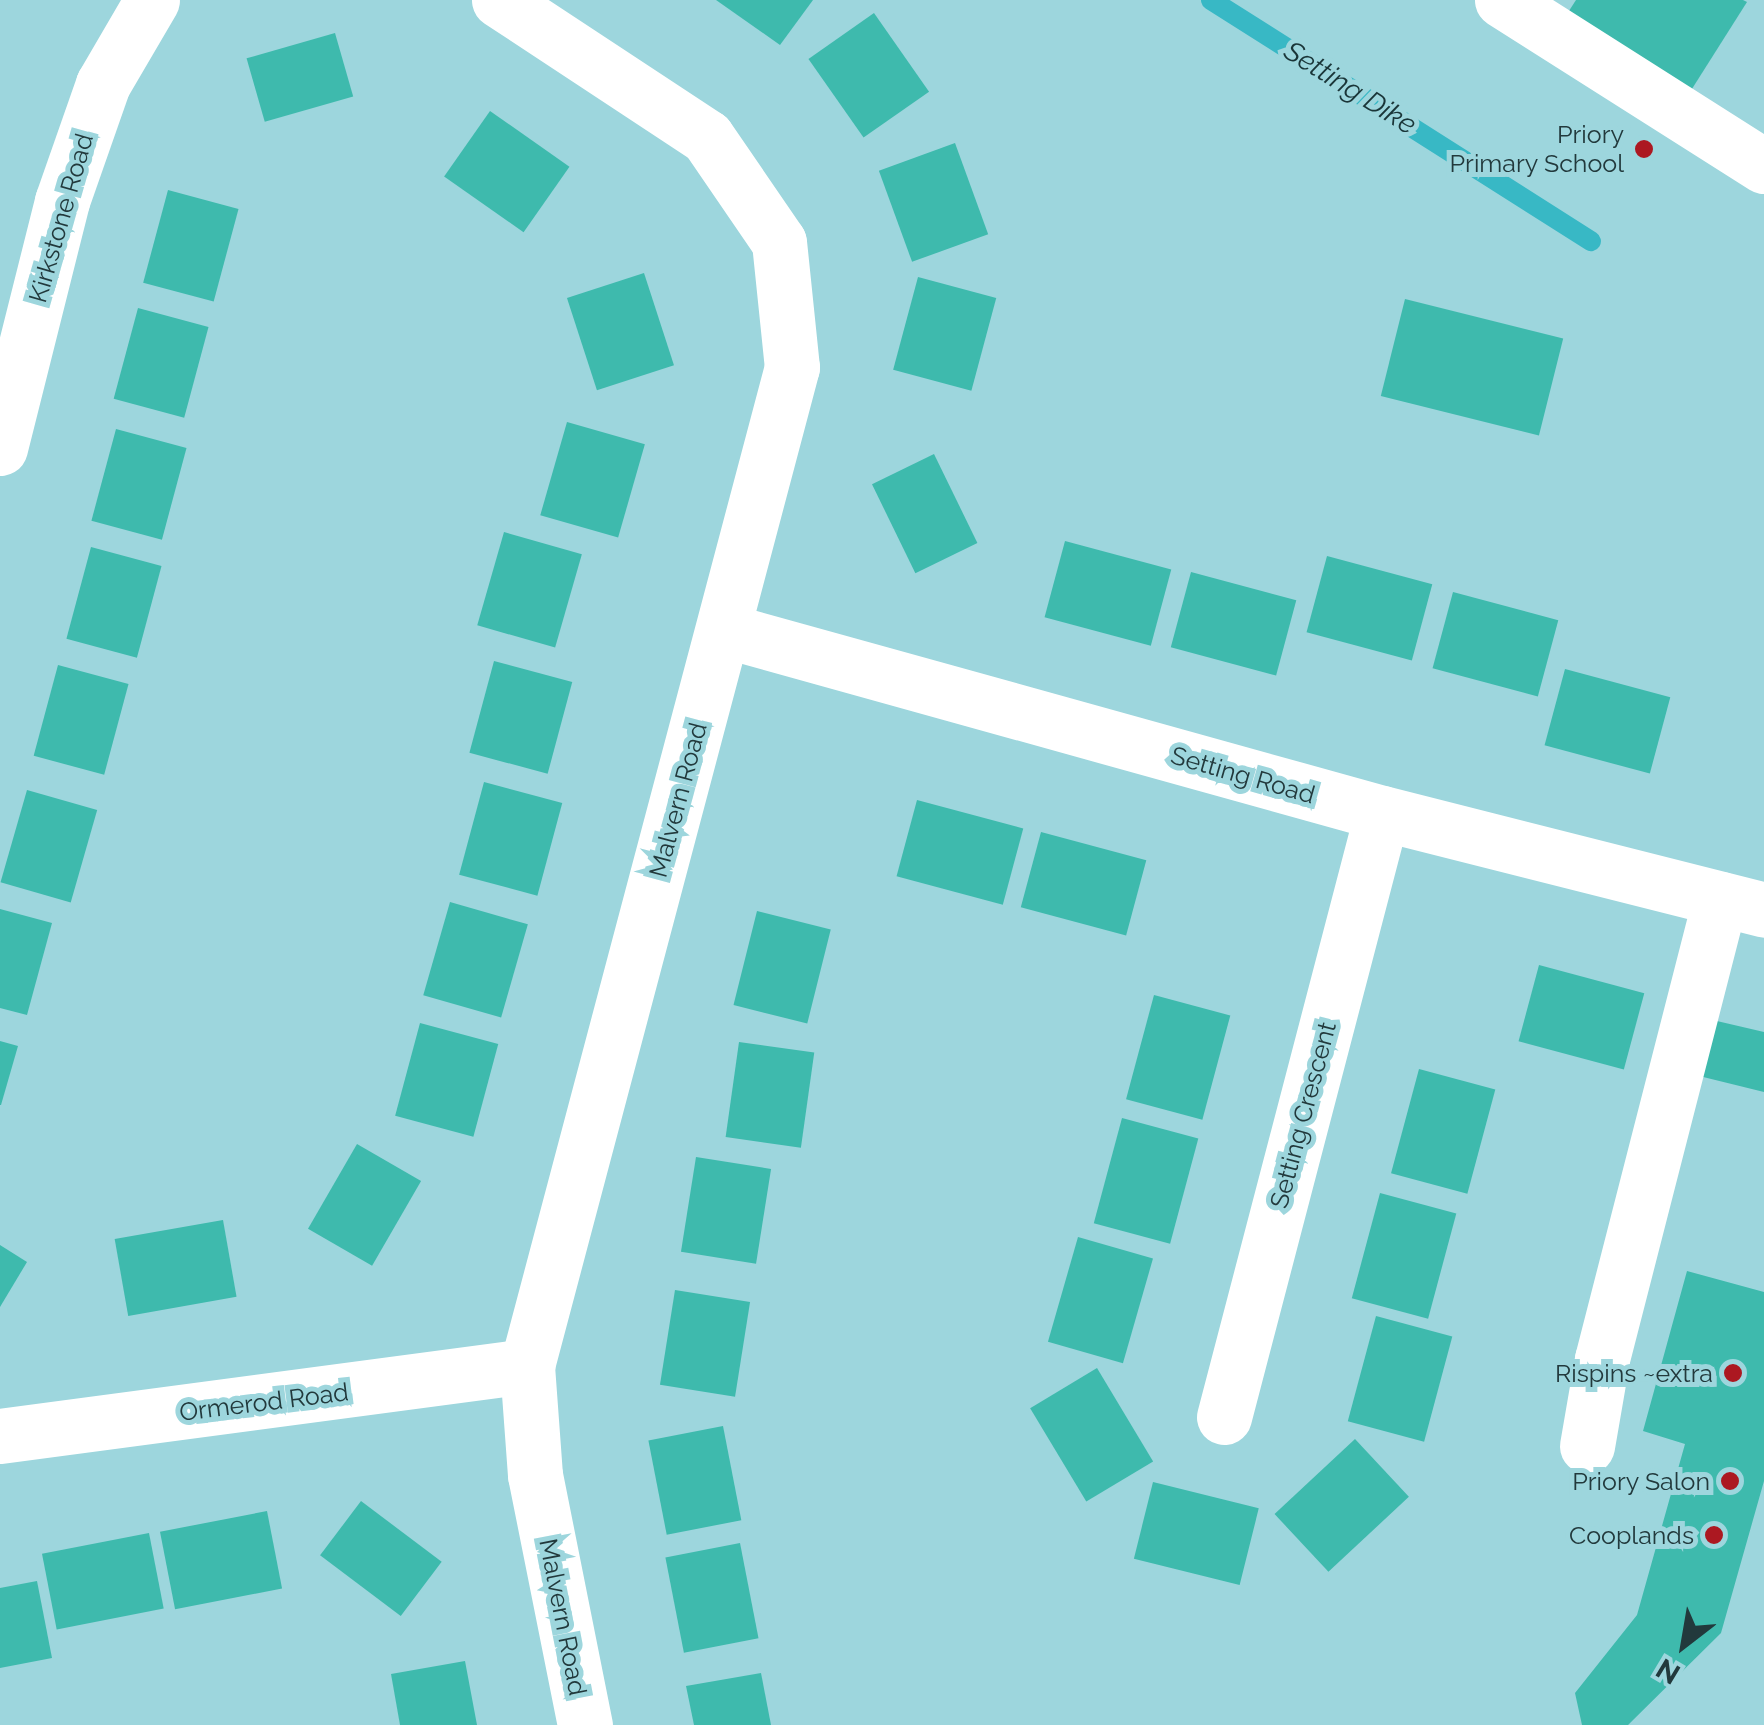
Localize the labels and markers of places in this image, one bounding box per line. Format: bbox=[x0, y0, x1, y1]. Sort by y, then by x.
place label: Priory Primary School bbox=[1449, 120, 1624, 179]
marker: Priory Primary School bbox=[1633, 138, 1655, 160]
place label: Rispins ~extra bbox=[1555, 1358, 1713, 1388]
marker: Rispins ~extra bbox=[1722, 1362, 1744, 1384]
place label: Priory Salon bbox=[1572, 1466, 1710, 1496]
marker: Priory Salon bbox=[1719, 1470, 1741, 1492]
place label: Cooplands bbox=[1569, 1520, 1694, 1550]
marker: Cooplands bbox=[1703, 1524, 1725, 1546]

